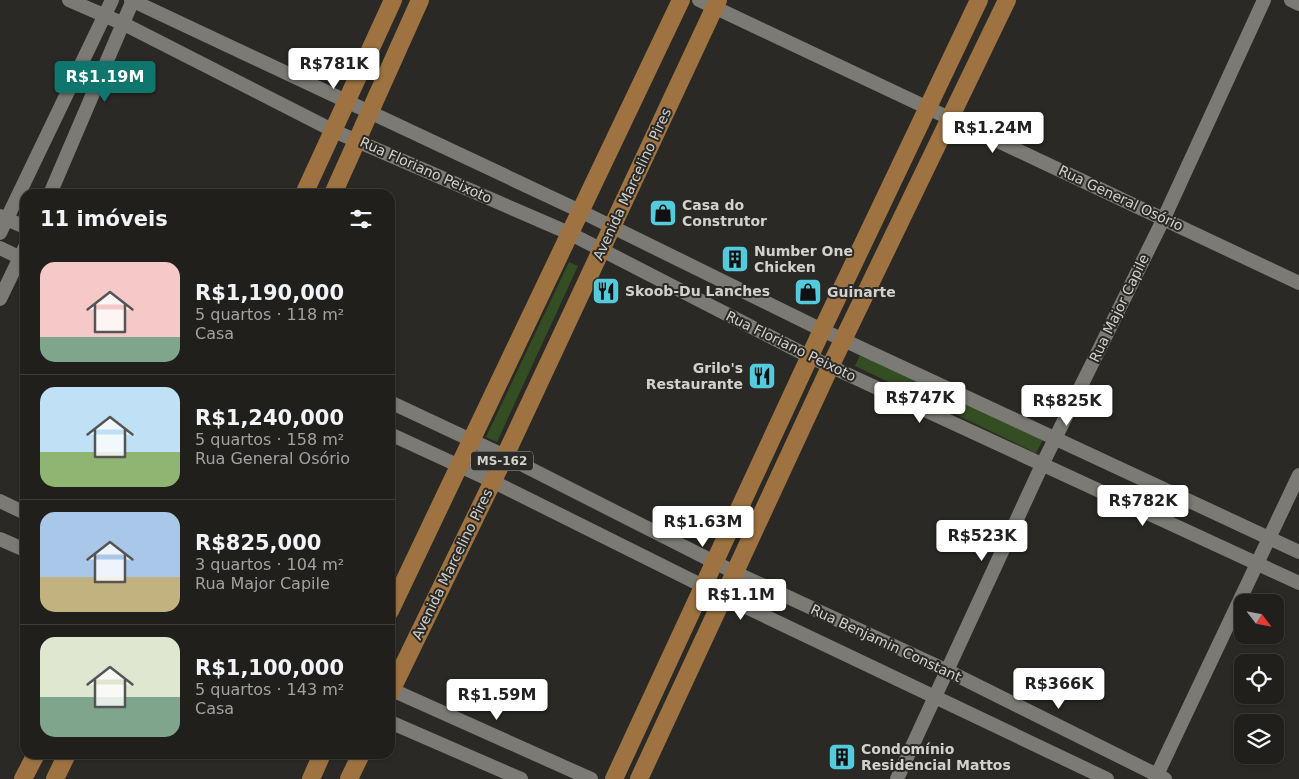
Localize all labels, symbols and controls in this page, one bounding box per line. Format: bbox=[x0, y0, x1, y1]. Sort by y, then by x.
pin: R$781K bbox=[293, 48, 375, 90]
text: R$781K bbox=[299, 54, 369, 73]
pin: R$1.19M bbox=[59, 61, 151, 103]
text: R$1.19M bbox=[66, 67, 144, 86]
street label: Avenida Marcelino Pires bbox=[590, 105, 674, 263]
pin: R$1.24M bbox=[947, 112, 1039, 154]
text: R$1.24M bbox=[954, 118, 1032, 137]
street label: Rua Floriano Peixoto bbox=[358, 134, 494, 206]
street label: Rua General Osório bbox=[1056, 162, 1186, 234]
place label: Casa do Construtor bbox=[682, 197, 767, 229]
shop icon: Casa do Construtor bbox=[648, 198, 678, 228]
icon: filters bbox=[347, 205, 375, 233]
text: 11 imóveis bbox=[40, 207, 168, 231]
place label: Number One Chicken bbox=[754, 243, 853, 275]
building icon: Number One Chicken bbox=[720, 244, 750, 274]
street label: Rua Major Capile bbox=[1086, 251, 1152, 365]
restaurant icon: Skoob-Du Lanches bbox=[591, 276, 621, 306]
shop icon: Guinarte bbox=[793, 277, 823, 307]
text: R$1,190,000 bbox=[195, 281, 344, 305]
icon: home bbox=[80, 282, 140, 342]
place label: Skoob-Du Lanches bbox=[625, 283, 770, 299]
place label: Guinarte bbox=[827, 284, 896, 300]
text: 5 quartos · 118 m² bbox=[195, 305, 344, 324]
street label: Rua Floriano Peixoto bbox=[723, 308, 859, 384]
text: Casa bbox=[195, 324, 234, 343]
place label: Grilo's Restaurante bbox=[646, 360, 743, 392]
restaurant icon: Grilo's Restaurante bbox=[747, 361, 777, 391]
pin: R$747K bbox=[879, 382, 961, 424]
pin: R$825K bbox=[1026, 384, 1108, 427]
text: R$747K bbox=[885, 388, 955, 407]
text: R$825K bbox=[1032, 391, 1102, 410]
text: R$1,240,000 bbox=[195, 406, 344, 430]
icon: home bbox=[80, 407, 140, 467]
text: 5 quartos · 158 m² bbox=[195, 430, 344, 449]
text: Rua General Osório bbox=[195, 449, 350, 468]
road number: MS-162 bbox=[471, 452, 533, 471]
pin: R$782K bbox=[1102, 484, 1184, 527]
street label: Avenida Marcelino Pires bbox=[408, 486, 496, 642]
text: R$782K bbox=[1108, 491, 1178, 510]
pin: R$1.63M bbox=[657, 506, 749, 548]
text: R$1.63M bbox=[664, 512, 742, 531]
pin: R$523K bbox=[941, 520, 1023, 562]
text: R$523K bbox=[947, 526, 1017, 545]
text: R$825,000 bbox=[195, 531, 321, 555]
icon: home bbox=[80, 532, 140, 592]
text: 3 quartos · 104 m² bbox=[195, 555, 344, 574]
text: Rua Major Capile bbox=[195, 574, 330, 593]
pin: R$1.1M bbox=[700, 578, 782, 621]
text: R$1.1M bbox=[707, 585, 775, 604]
north arrow bbox=[1234, 594, 1284, 644]
map controls bbox=[1234, 594, 1284, 764]
street label: Rua Benjamin Constant bbox=[808, 601, 964, 685]
button: locate bbox=[1234, 654, 1284, 704]
text: R$1,100,000 bbox=[195, 656, 344, 680]
icon: home bbox=[80, 657, 140, 717]
pin: R$366K bbox=[1018, 668, 1100, 710]
text: R$366K bbox=[1024, 674, 1094, 693]
pin: R$1.59M bbox=[451, 678, 543, 721]
text: 5 quartos · 143 m² bbox=[195, 680, 344, 699]
text: R$1.59M bbox=[458, 685, 536, 704]
text: Casa bbox=[195, 699, 234, 718]
button: layers bbox=[1234, 714, 1284, 764]
place label: Condomínio Residencial Mattos bbox=[861, 741, 1011, 773]
building icon: Condomínio Residencial Mattos bbox=[827, 742, 857, 772]

